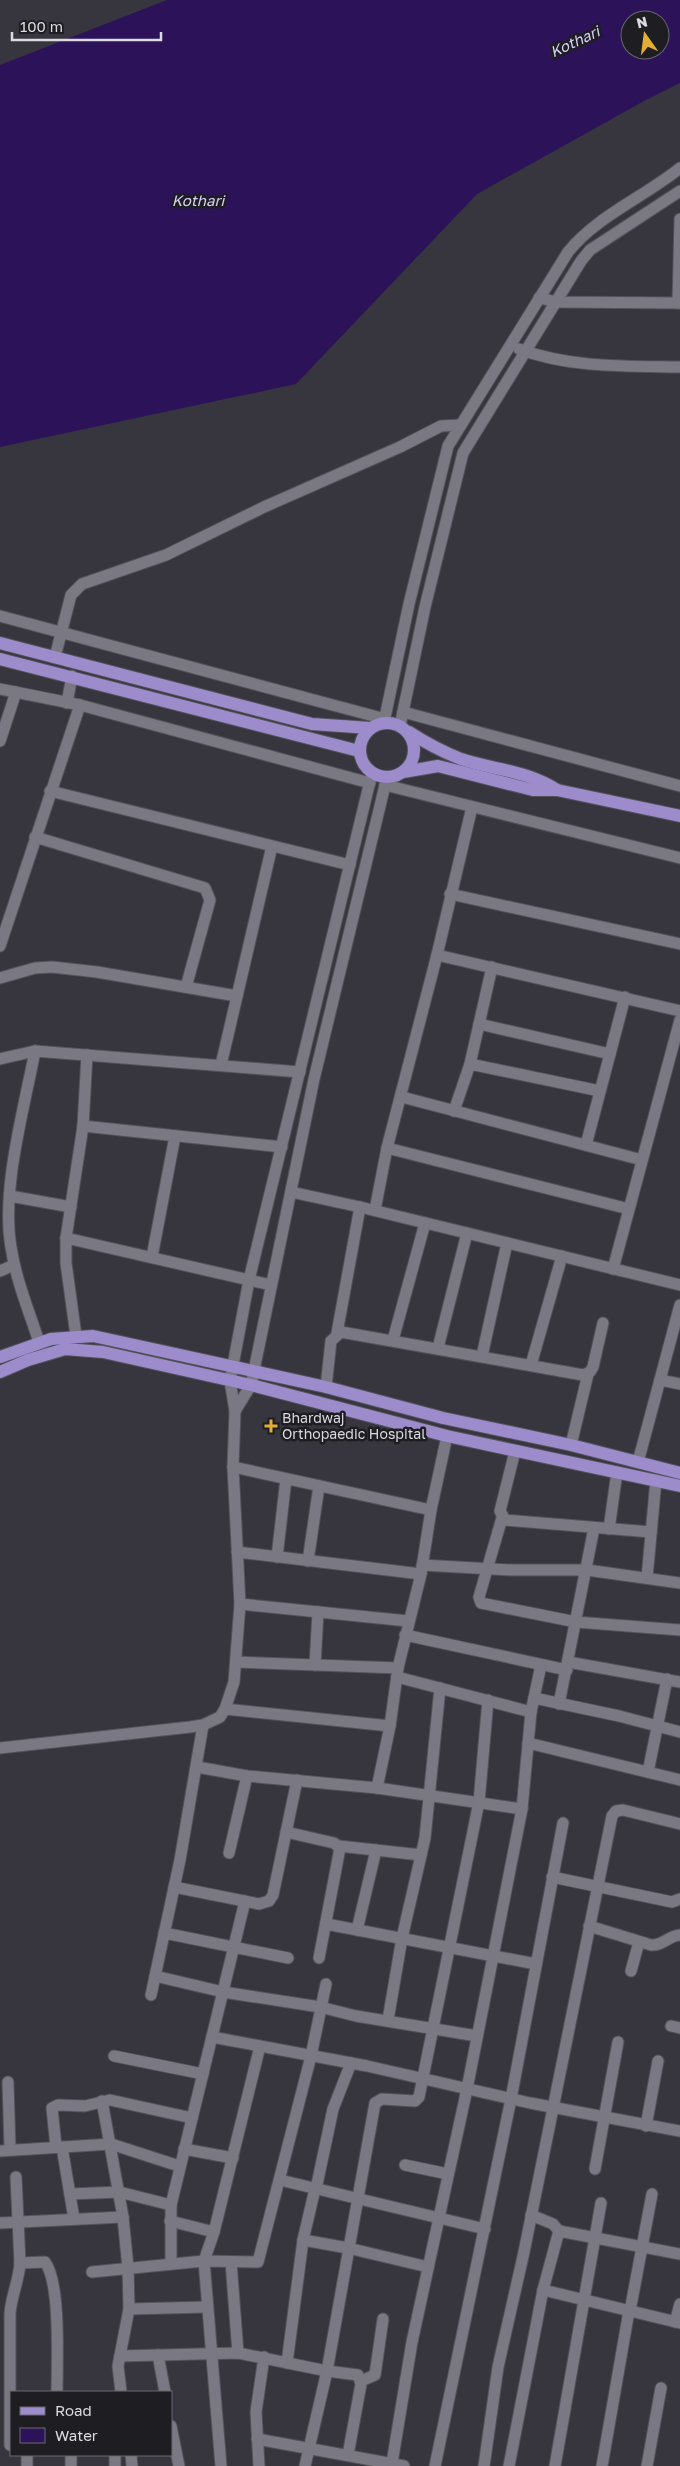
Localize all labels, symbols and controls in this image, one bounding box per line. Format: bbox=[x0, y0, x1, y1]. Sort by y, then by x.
scale bar bbox=[12, 10, 161, 42]
north arrow bbox=[620, 10, 670, 60]
text: N bbox=[635, 12, 649, 31]
text: 100 m bbox=[20, 17, 63, 35]
water label: Kothari bbox=[547, 21, 604, 60]
water label: Kothari bbox=[172, 191, 226, 209]
place label: Bhardwaj Orthopaedic Hospital bbox=[282, 1409, 426, 1442]
marker: Bhardwaj Orthopaedic Hospital bbox=[264, 1419, 278, 1433]
legend bbox=[10, 2391, 172, 2456]
text: Road bbox=[55, 2401, 92, 2419]
text: Water bbox=[55, 2426, 98, 2444]

